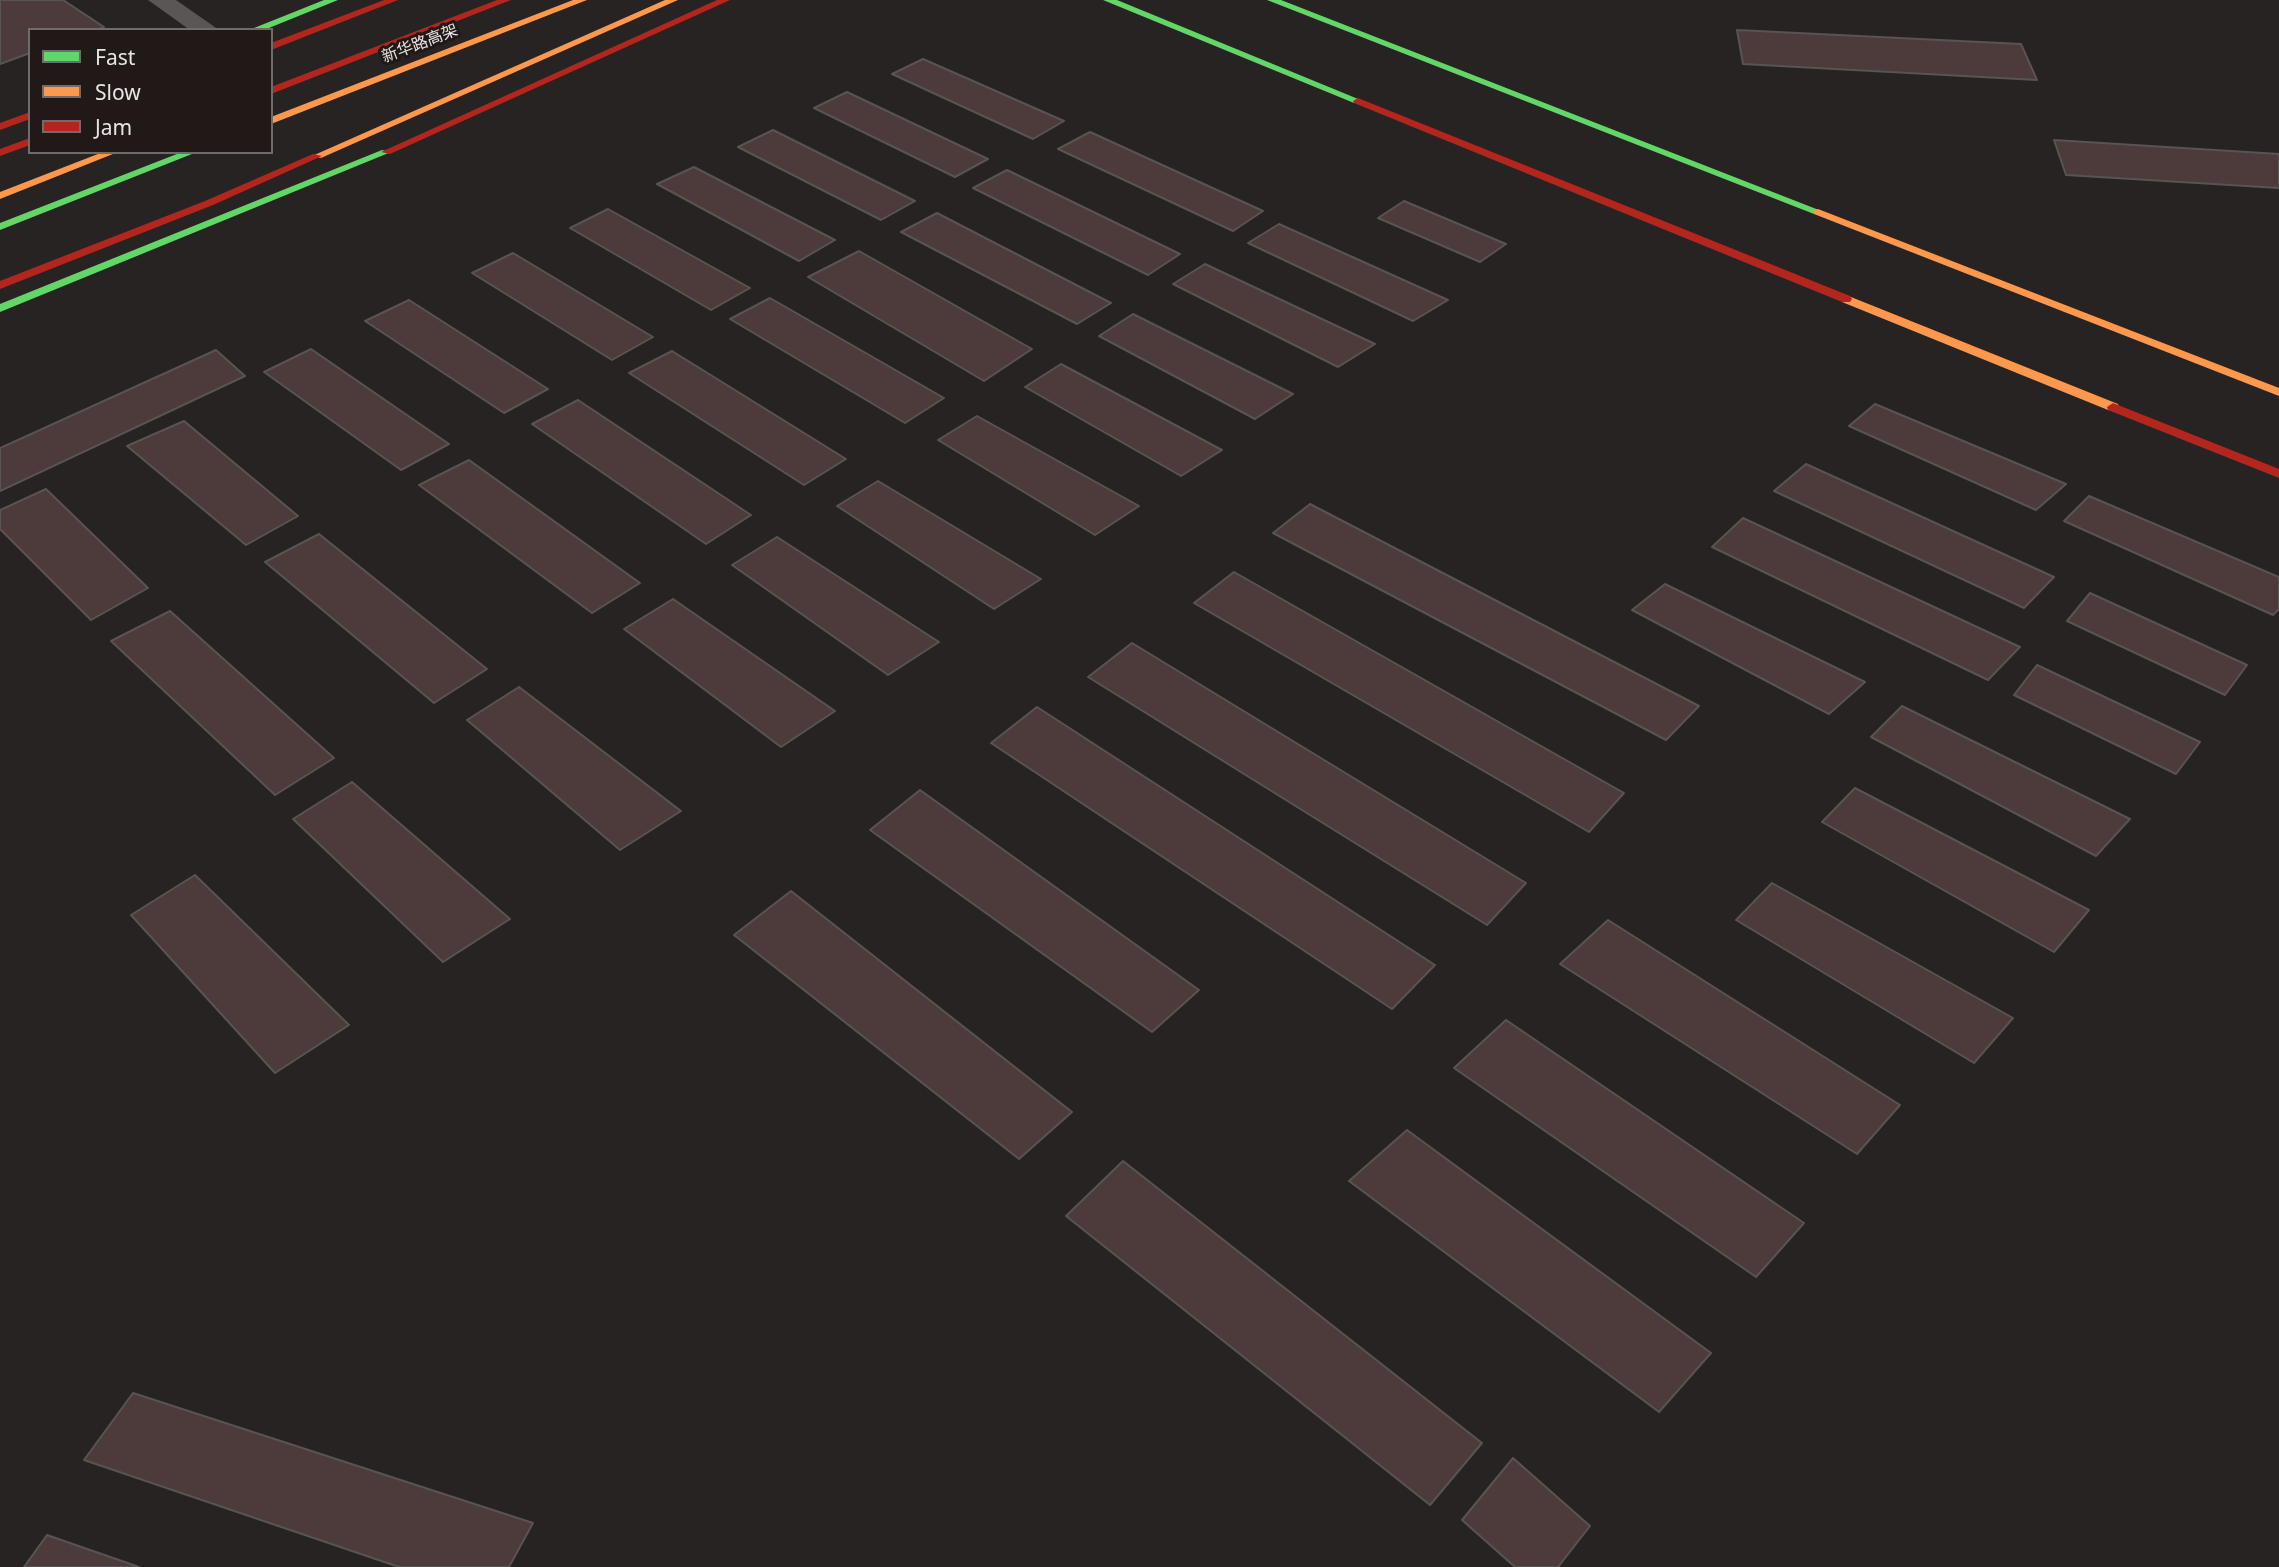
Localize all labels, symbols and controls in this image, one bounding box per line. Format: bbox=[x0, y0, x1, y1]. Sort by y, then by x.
street label: 新华路高架 bbox=[379, 21, 461, 67]
legend bbox=[28, 28, 273, 154]
text: Fast bbox=[95, 43, 135, 71]
text: Slow bbox=[95, 78, 141, 106]
text: Jam bbox=[95, 113, 132, 141]

